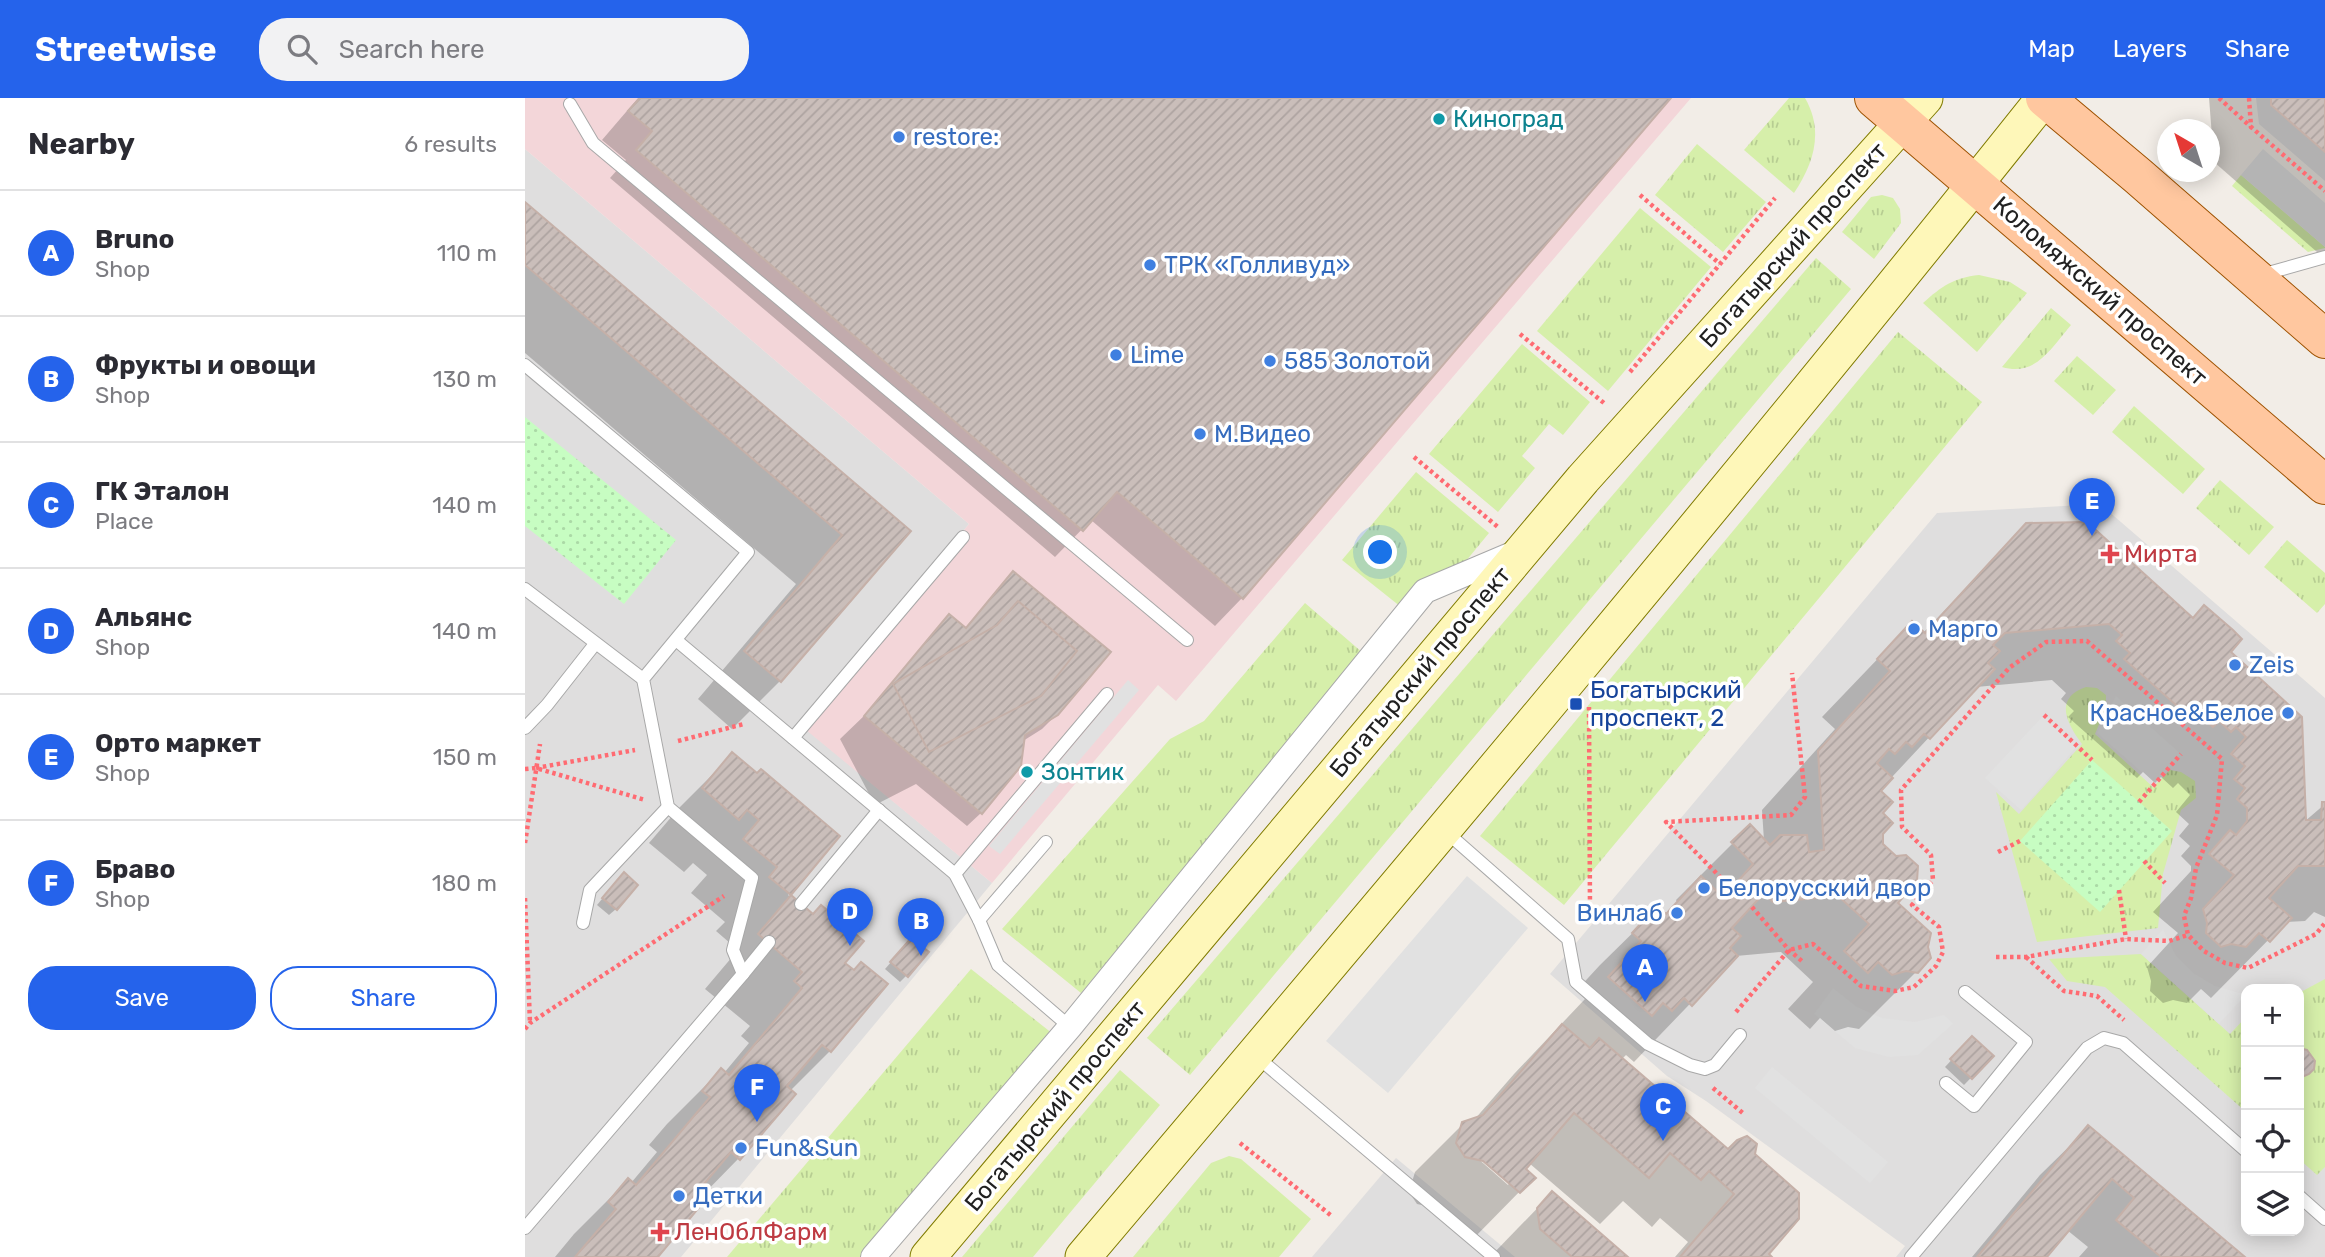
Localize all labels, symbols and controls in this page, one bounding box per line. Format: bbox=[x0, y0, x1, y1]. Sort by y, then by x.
search box bbox=[259, 18, 749, 81]
text: Streetwise bbox=[35, 30, 217, 69]
icon: search bbox=[283, 30, 321, 68]
text: Search here bbox=[339, 34, 485, 65]
text: Map bbox=[2028, 35, 2075, 63]
text: Layers bbox=[2113, 35, 2187, 63]
text: Share bbox=[2225, 35, 2290, 63]
place label: Киноград bbox=[1453, 105, 1564, 133]
marker: Киноград bbox=[1431, 111, 1447, 127]
north arrow bbox=[2157, 119, 2220, 182]
place label: restore: bbox=[913, 123, 999, 151]
text: Nearby bbox=[28, 126, 135, 162]
marker: restore: bbox=[891, 129, 907, 145]
text: 6 results bbox=[404, 130, 497, 158]
street label: Богатырский проспект bbox=[1694, 137, 1892, 353]
street label: Коломяжский проспект bbox=[1987, 191, 2213, 391]
text: Bruno bbox=[95, 224, 174, 255]
text: A bbox=[43, 239, 59, 267]
text: 110 m bbox=[437, 239, 497, 267]
place label: ТРК «Голливуд» bbox=[1164, 251, 1350, 279]
text: Shop bbox=[95, 255, 150, 283]
marker: ТРК «Голливуд» bbox=[1142, 257, 1158, 273]
place label: Lime bbox=[1130, 341, 1184, 369]
marker: Lime bbox=[1108, 347, 1124, 363]
place label: 585 Золотой bbox=[1284, 347, 1431, 375]
text: Фрукты и овощи bbox=[95, 350, 316, 381]
marker: 585 Золотой bbox=[1262, 353, 1278, 369]
text: B bbox=[43, 365, 59, 393]
text: 130 m bbox=[433, 365, 497, 393]
text: Shop bbox=[95, 381, 150, 409]
place label: М.Видео bbox=[1214, 420, 1311, 448]
marker: М.Видео bbox=[1192, 426, 1208, 442]
text: ГК Эталон bbox=[95, 476, 230, 507]
pin: E bbox=[2069, 478, 2115, 536]
text: C bbox=[43, 491, 59, 519]
text: 140 m bbox=[432, 491, 497, 519]
text: Place bbox=[95, 507, 154, 535]
your location bbox=[1363, 535, 1397, 569]
place label: Мирта bbox=[2124, 540, 2198, 568]
marker: Мирта bbox=[2102, 546, 2118, 562]
street label: Богатырский проспект bbox=[1324, 561, 1516, 783]
text: Альянс bbox=[95, 602, 192, 633]
place label: Марго bbox=[1928, 615, 1998, 643]
text: D bbox=[43, 617, 59, 645]
text: 140 m bbox=[432, 617, 497, 645]
marker: Марго bbox=[1906, 621, 1922, 637]
text: Shop bbox=[95, 633, 150, 661]
place label: Zeis bbox=[2249, 651, 2295, 679]
marker: Zeis bbox=[2227, 657, 2243, 673]
place label: Богатырский проспект, 2 bbox=[1590, 676, 1742, 732]
marker: Богатырский проспект, 2 bbox=[1568, 696, 1584, 712]
place label: Красное&Белое bbox=[2090, 699, 2274, 727]
marker: Красное&Белое bbox=[2280, 705, 2296, 721]
text: Орто маркет bbox=[95, 728, 261, 759]
text: E bbox=[44, 743, 58, 771]
text: 150 m bbox=[433, 743, 497, 771]
place label: Зонтик bbox=[1041, 758, 1124, 786]
text: Shop bbox=[95, 759, 150, 787]
marker: Зонтик bbox=[1019, 764, 1035, 780]
text: Браво bbox=[95, 854, 175, 885]
text: F bbox=[44, 869, 58, 897]
text: 180 m bbox=[432, 869, 497, 897]
place label: Белорусский двор bbox=[1718, 874, 1931, 902]
marker: Белорусский двор bbox=[1696, 880, 1712, 896]
text: Shop bbox=[95, 885, 150, 913]
pin: D bbox=[827, 888, 873, 946]
pin: B bbox=[898, 898, 944, 956]
place label: Винлаб bbox=[1577, 899, 1663, 927]
marker: Винлаб bbox=[1669, 905, 1685, 921]
pin: A bbox=[1622, 944, 1668, 1002]
button: Save bbox=[28, 966, 256, 1030]
button: Share bbox=[270, 966, 497, 1030]
map controls bbox=[2241, 984, 2304, 1236]
button: + bbox=[2241, 984, 2304, 1047]
street label: Богатырский проспект bbox=[959, 995, 1151, 1217]
button: − bbox=[2241, 1047, 2304, 1110]
pin: F bbox=[734, 1064, 780, 1122]
pin: C bbox=[1640, 1083, 1686, 1141]
button: locate bbox=[2241, 1110, 2304, 1173]
place label: Fun&Sun bbox=[755, 1134, 858, 1162]
marker: Fun&Sun bbox=[733, 1140, 749, 1156]
button: layers bbox=[2241, 1173, 2304, 1236]
place label: Детки bbox=[693, 1182, 763, 1210]
marker: Детки bbox=[671, 1188, 687, 1204]
place label: ЛенОблФарм bbox=[674, 1218, 828, 1246]
marker: ЛенОблФарм bbox=[652, 1224, 668, 1240]

